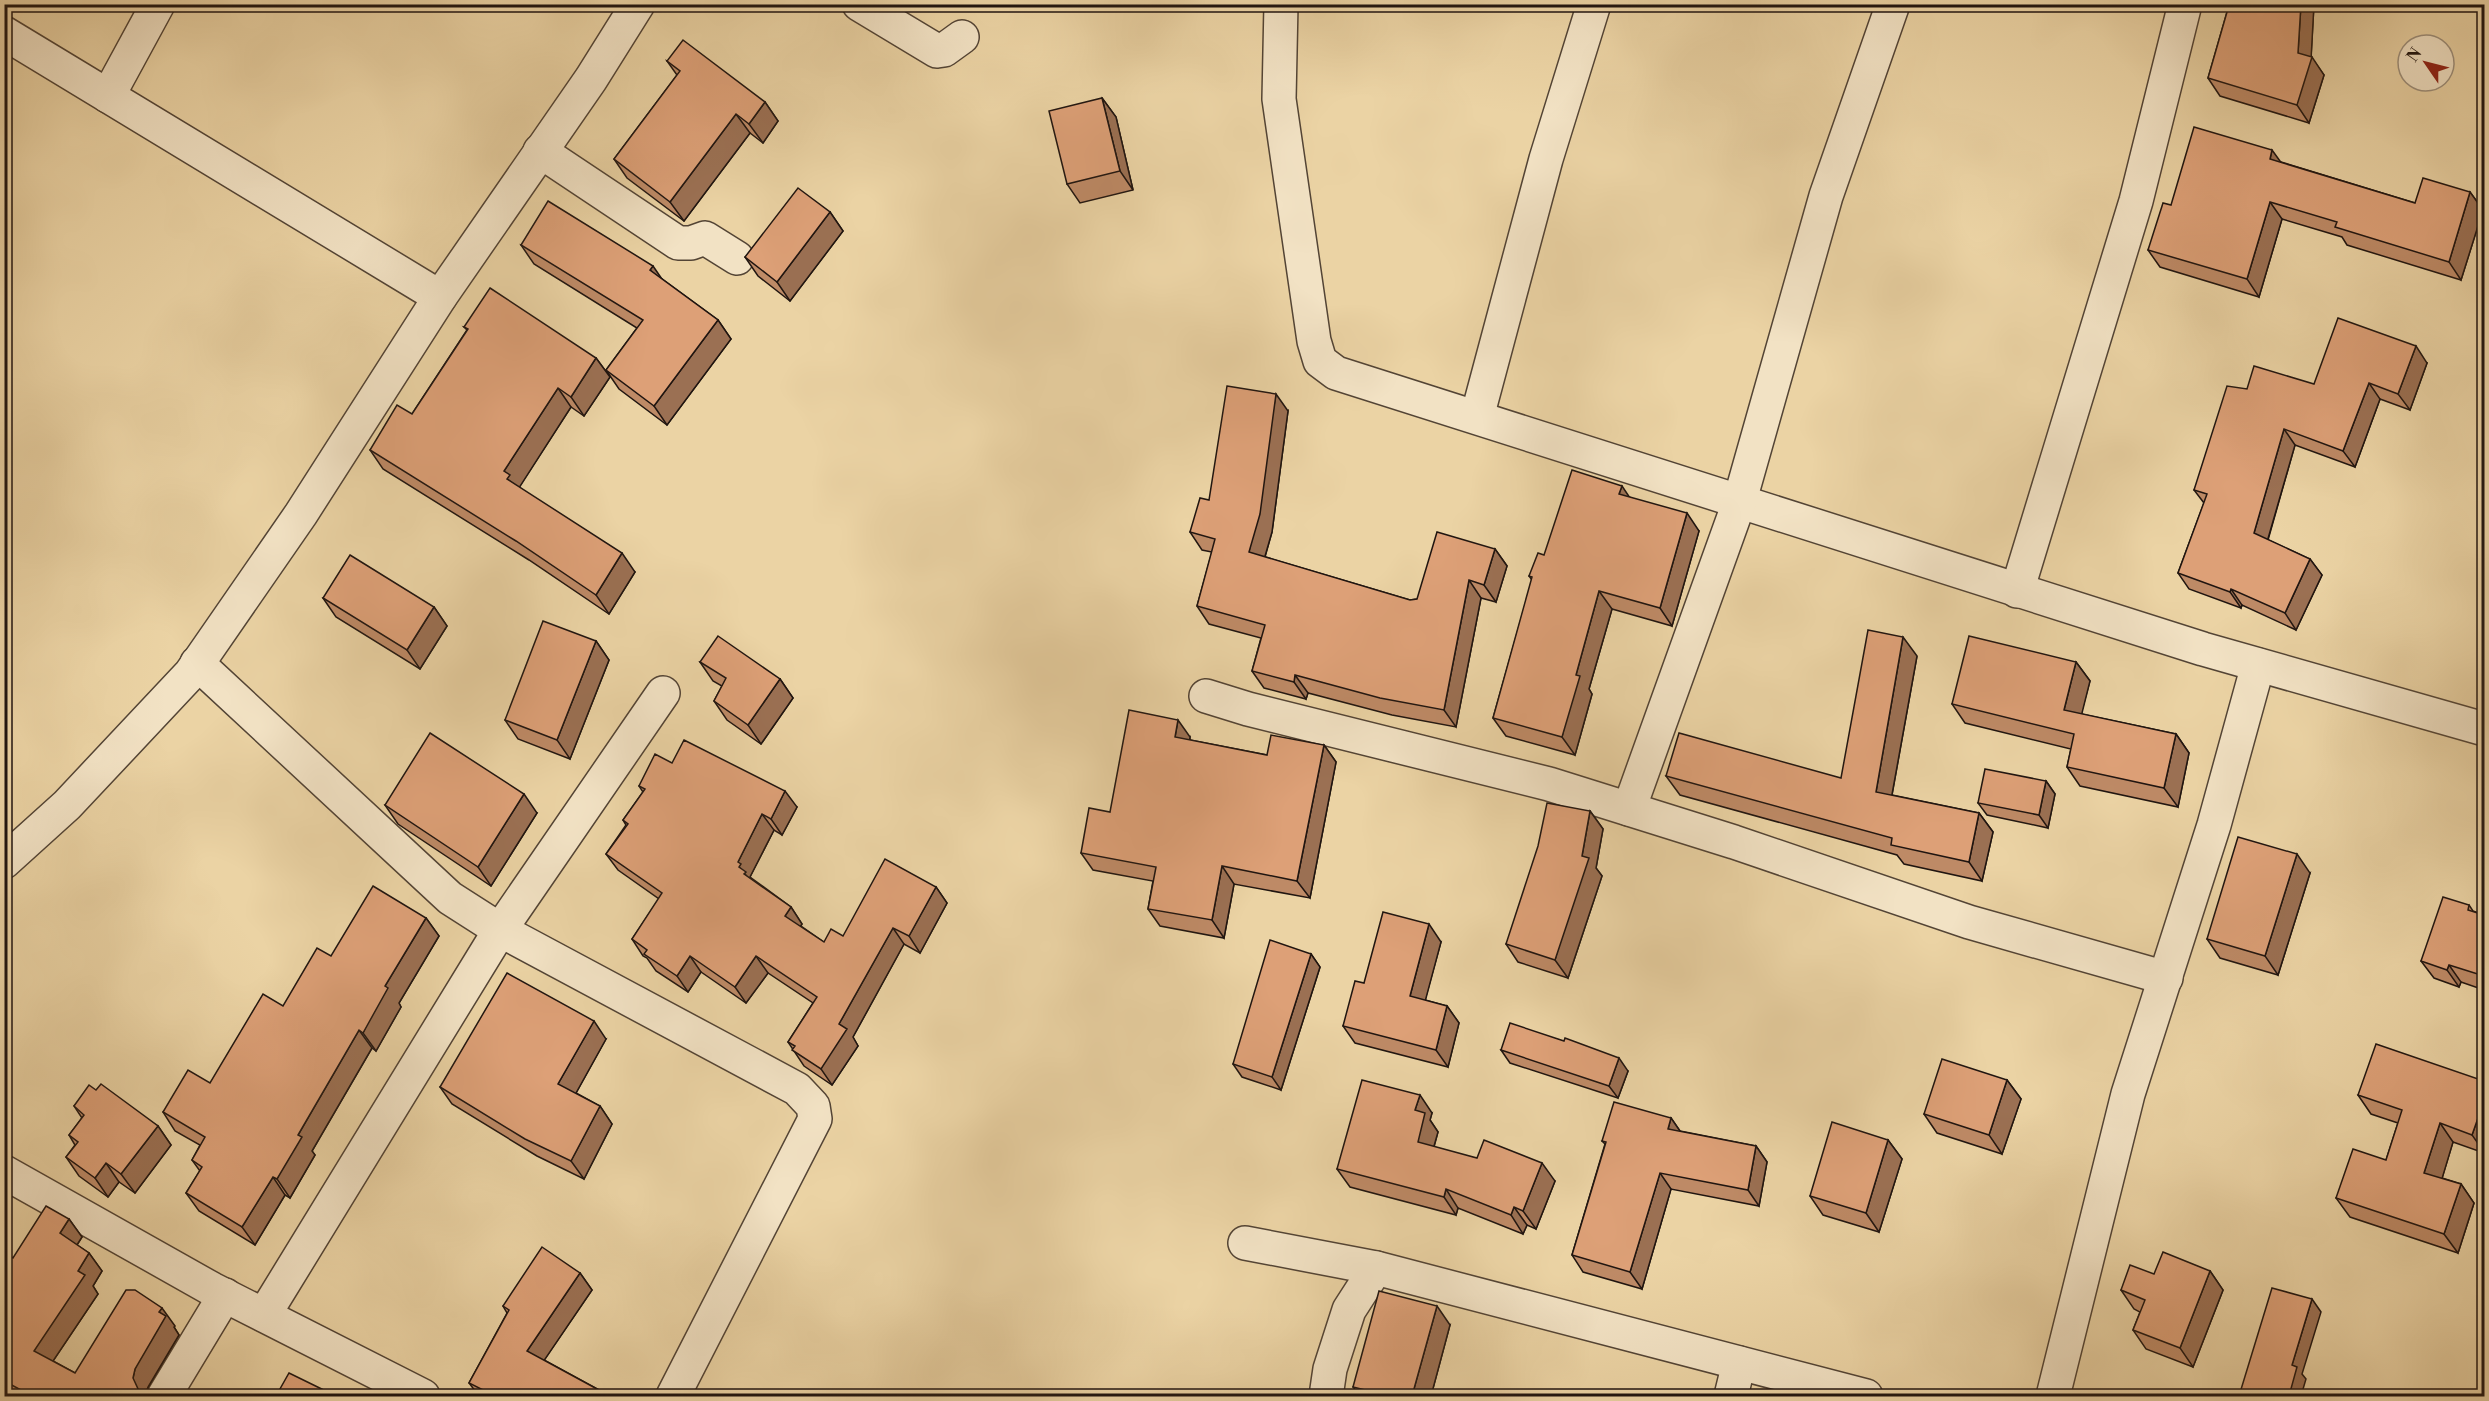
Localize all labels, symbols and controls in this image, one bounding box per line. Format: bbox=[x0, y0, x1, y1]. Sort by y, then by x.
north arrow bbox=[2396, 33, 2456, 93]
text: N bbox=[2403, 44, 2427, 66]

